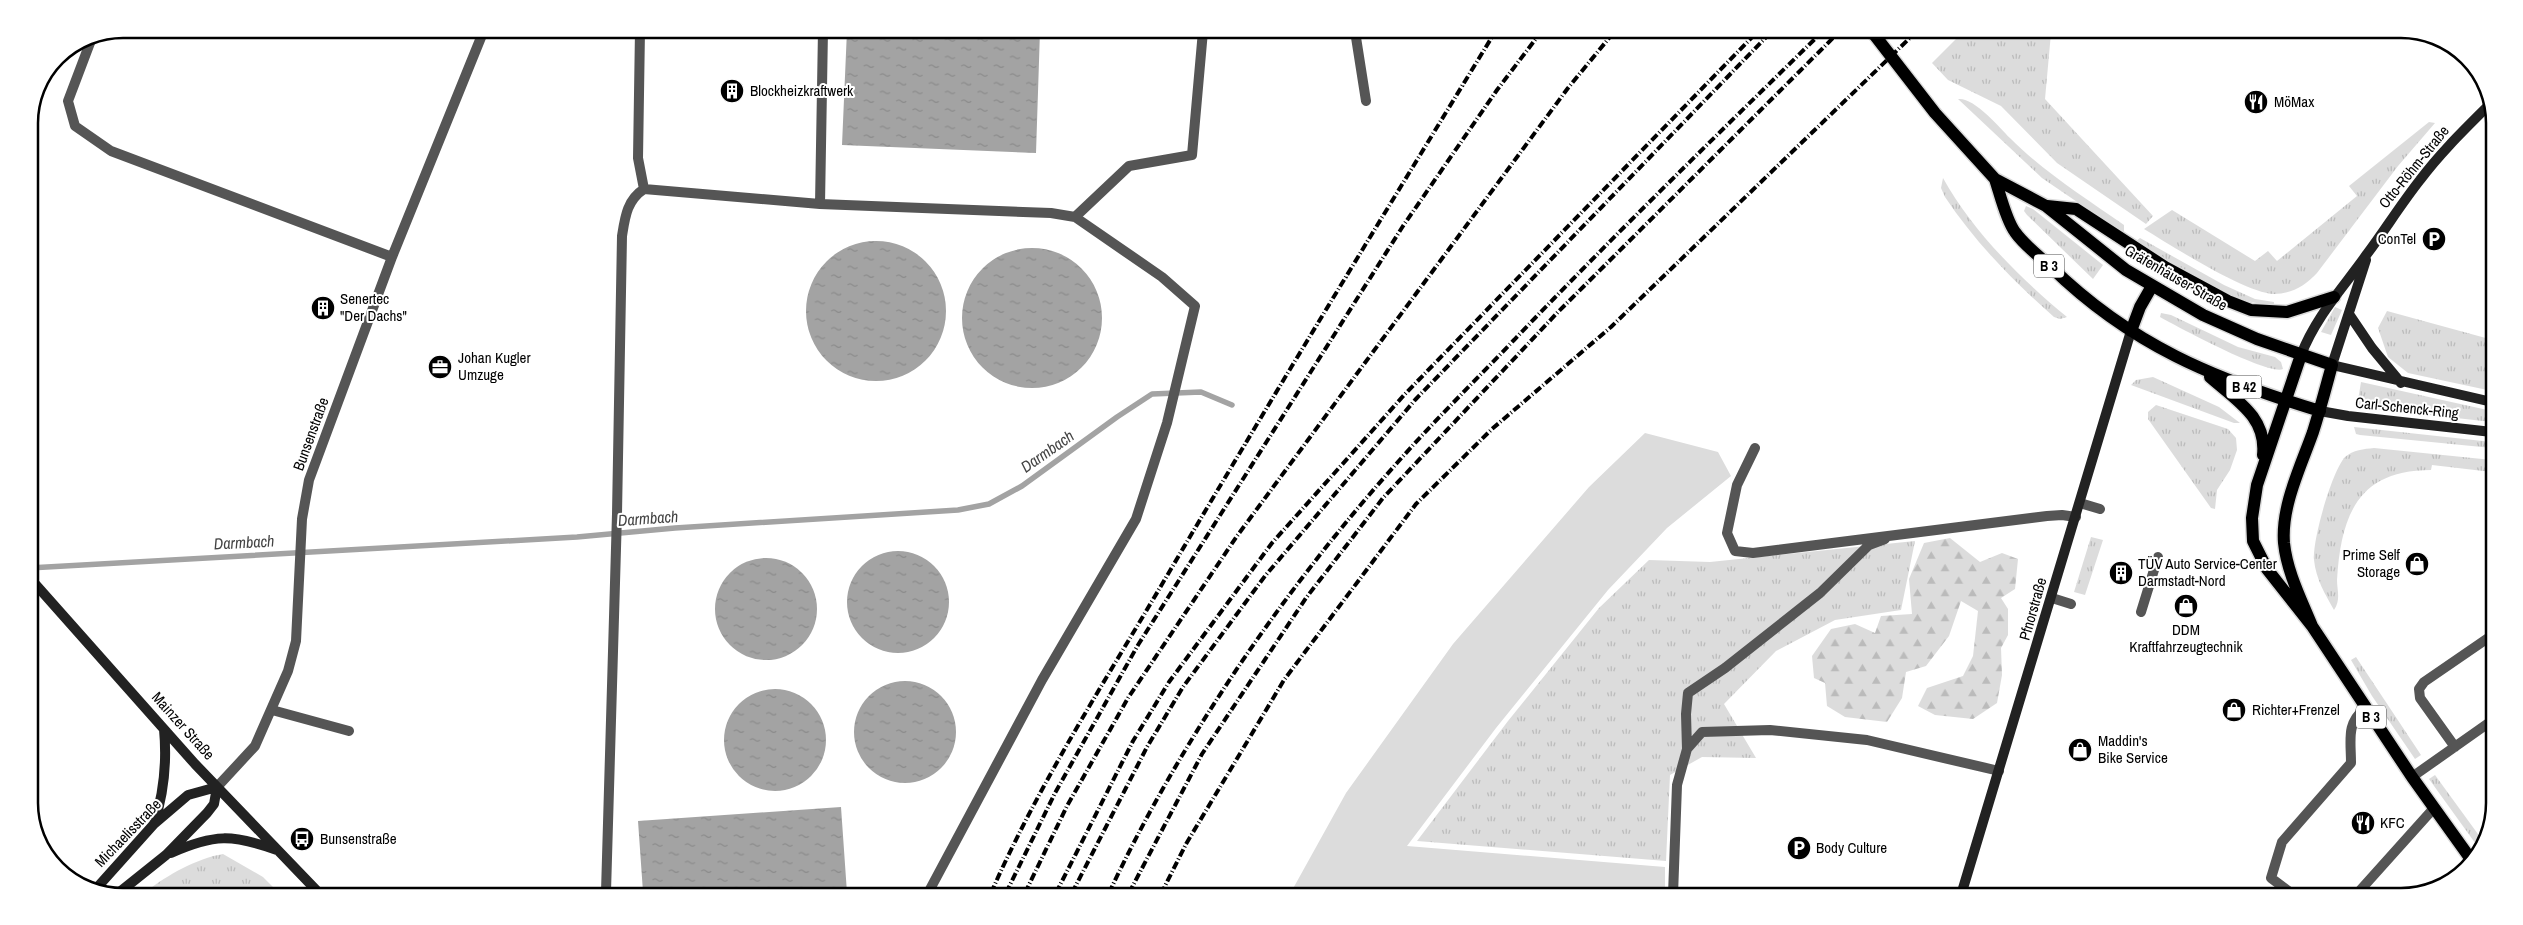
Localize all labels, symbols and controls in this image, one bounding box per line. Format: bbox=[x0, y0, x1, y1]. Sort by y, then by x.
building icon: Blockheizkraftwerk bbox=[719, 78, 745, 104]
place label: Blockheizkraftwerk bbox=[750, 80, 854, 101]
restaurant icon: MöMax bbox=[2243, 89, 2269, 115]
place label: MöMax bbox=[2274, 91, 2315, 112]
street label: Otto-Röhm-Straße bbox=[2374, 121, 2454, 213]
parking icon: ConTel bbox=[2421, 226, 2447, 252]
place label: ConTel bbox=[2378, 228, 2416, 249]
street label: Gräfenhäuser Straße bbox=[2121, 240, 2232, 316]
road number: B 3 bbox=[2034, 255, 2064, 278]
place label: Senertec "Der Dachs" bbox=[340, 288, 407, 326]
building icon: Senertec "Der Dachs" bbox=[310, 295, 336, 321]
place label: Johan Kugler Umzuge bbox=[458, 347, 530, 385]
office icon: Johan Kugler Umzuge bbox=[427, 354, 453, 380]
road number: B 42 bbox=[2226, 376, 2262, 398]
street label: Carl-Schenck-Ring bbox=[2354, 392, 2460, 423]
street label: Bunsenstraße bbox=[288, 394, 334, 473]
water label: Darmbach bbox=[1016, 425, 1078, 477]
water label: Darmbach bbox=[617, 505, 679, 531]
water label: Darmbach bbox=[213, 529, 275, 555]
place label: Prime Self Storage bbox=[2343, 544, 2401, 582]
shop icon: Prime Self Storage bbox=[2404, 551, 2430, 577]
place label: TÜV Auto Service-Center Darmstadt-Nord bbox=[2138, 553, 2277, 591]
building icon: TÜV Auto Service-Center Darmstadt-Nord bbox=[2108, 560, 2134, 586]
street label: Pfnorstraße bbox=[2014, 575, 2052, 643]
shop icon: DDM Kraftfahrzeugtechnik bbox=[2173, 593, 2199, 619]
place label: DDM Kraftfahrzeugtechnik bbox=[2129, 619, 2244, 657]
street label: Mainzer Straße bbox=[147, 687, 220, 764]
shop icon: Richter+Frenzel bbox=[2221, 697, 2247, 723]
place label: Richter+Frenzel bbox=[2252, 699, 2340, 720]
road number: B 3 bbox=[2356, 706, 2386, 729]
place label: Maddin's Bike Service bbox=[2098, 730, 2168, 768]
shop icon: Maddin's Bike Service bbox=[2067, 737, 2093, 763]
street label: Michaelisstraße bbox=[90, 794, 166, 871]
restaurant icon: KFC bbox=[2350, 810, 2376, 836]
place label: KFC bbox=[2380, 812, 2405, 833]
bus stop icon: Bunsenstraße bbox=[289, 826, 315, 852]
place label: Bunsenstraße bbox=[320, 828, 397, 849]
parking icon: Body Culture bbox=[1786, 835, 1812, 861]
place label: Body Culture bbox=[1816, 837, 1887, 858]

